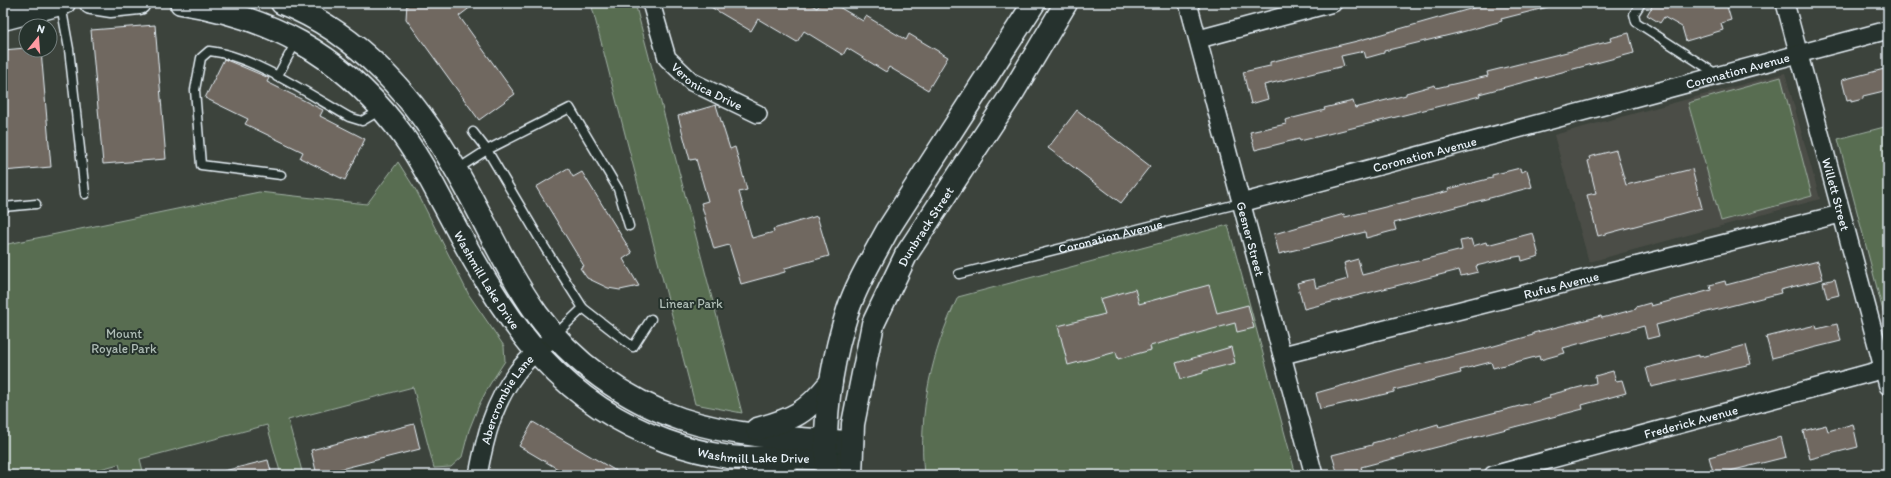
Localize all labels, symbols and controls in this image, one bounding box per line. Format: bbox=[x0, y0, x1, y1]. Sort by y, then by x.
north arrow bbox=[18, 18, 58, 58]
text: N bbox=[35, 22, 46, 36]
street label: Coronation Avenue bbox=[1684, 49, 1791, 91]
street label: Veronica Drive bbox=[669, 59, 745, 113]
street label: Coronation Avenue bbox=[1371, 133, 1478, 175]
street label: Willett Street bbox=[1819, 156, 1853, 232]
street label: Dunbrack Street bbox=[894, 184, 956, 269]
street label: Gesner Street bbox=[1234, 200, 1268, 278]
street label: Coronation Avenue bbox=[1057, 216, 1164, 256]
street label: Washmill Lake Drive bbox=[451, 228, 523, 332]
street label: Rufus Avenue bbox=[1522, 268, 1600, 301]
park label: Linear Park bbox=[659, 296, 723, 311]
park label: Mount Royale Park bbox=[91, 326, 157, 356]
street label: Abercrombie Lane bbox=[477, 351, 536, 446]
street label: Frederick Avenue bbox=[1642, 402, 1739, 441]
street label: Washmill Lake Drive bbox=[696, 443, 810, 465]

